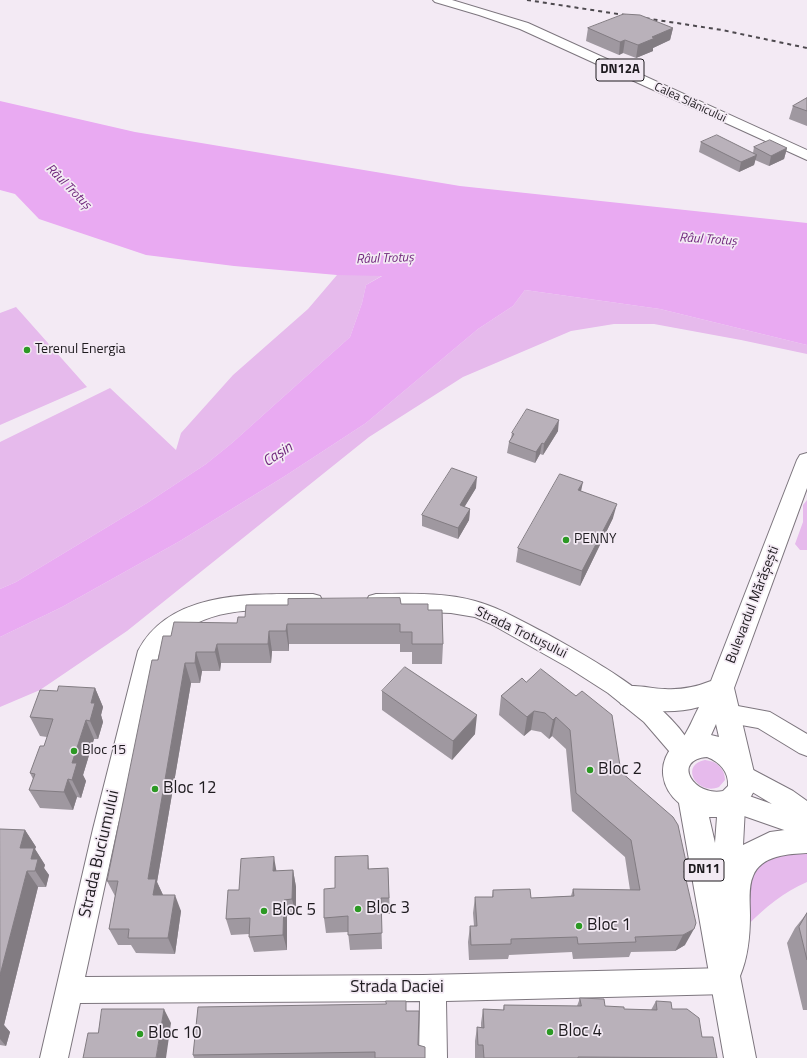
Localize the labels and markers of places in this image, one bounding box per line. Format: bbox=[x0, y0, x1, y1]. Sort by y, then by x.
place label: Terenul Energia bbox=[35, 342, 126, 358]
marker: Terenul Energia bbox=[22, 345, 32, 355]
place label: PENNY bbox=[574, 532, 617, 548]
marker: PENNY bbox=[561, 535, 571, 545]
place label: Bloc 15 bbox=[82, 743, 126, 759]
marker: Bloc 15 bbox=[69, 746, 79, 756]
place label: Bloc 2 bbox=[598, 760, 642, 780]
marker: Bloc 2 bbox=[585, 765, 595, 775]
place label: Bloc 12 bbox=[163, 779, 217, 799]
marker: Bloc 12 bbox=[150, 784, 160, 794]
place label: Bloc 3 bbox=[366, 899, 410, 919]
place label: Bloc 5 bbox=[272, 901, 316, 921]
marker: Bloc 3 bbox=[353, 904, 363, 914]
marker: Bloc 5 bbox=[259, 906, 269, 916]
place label: Bloc 1 bbox=[587, 916, 631, 936]
marker: Bloc 1 bbox=[574, 921, 584, 931]
place label: Bloc 4 bbox=[558, 1022, 602, 1042]
place label: Bloc 10 bbox=[148, 1024, 202, 1044]
marker: Bloc 4 bbox=[545, 1027, 555, 1037]
marker: Bloc 10 bbox=[135, 1029, 145, 1039]

